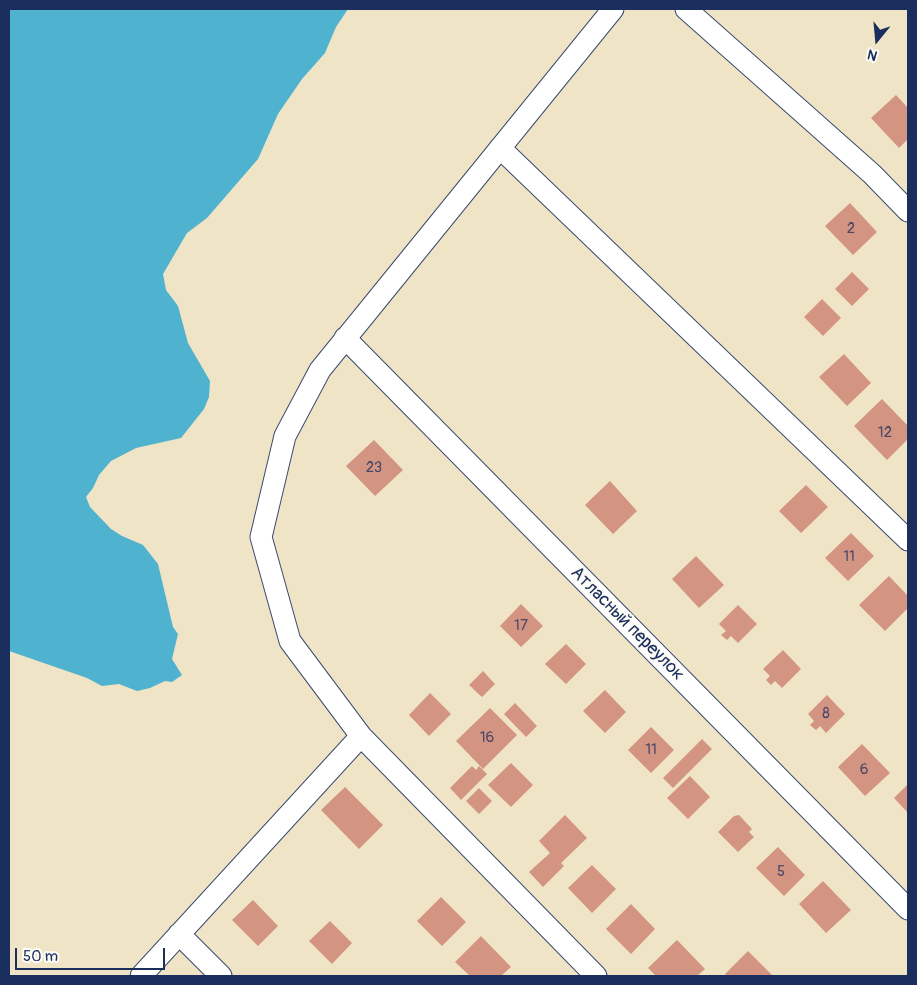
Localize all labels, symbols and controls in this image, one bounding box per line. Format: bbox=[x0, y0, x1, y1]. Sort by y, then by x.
north arrow bbox=[852, 15, 902, 65]
text: N bbox=[865, 45, 879, 64]
house number: 2 bbox=[847, 220, 855, 238]
house number: 12 bbox=[878, 424, 892, 442]
house number: 23 bbox=[366, 459, 382, 477]
house number: 11 bbox=[843, 548, 855, 566]
street label: Атласный переулок bbox=[566, 563, 688, 685]
house number: 17 bbox=[514, 617, 528, 635]
house number: 8 bbox=[822, 705, 830, 723]
house number: 16 bbox=[480, 729, 494, 747]
house number: 11 bbox=[645, 741, 657, 759]
house number: 6 bbox=[860, 761, 868, 779]
house number: 5 bbox=[777, 863, 785, 881]
scale bar bbox=[18, 938, 168, 970]
text: 50 m bbox=[23, 947, 58, 966]

